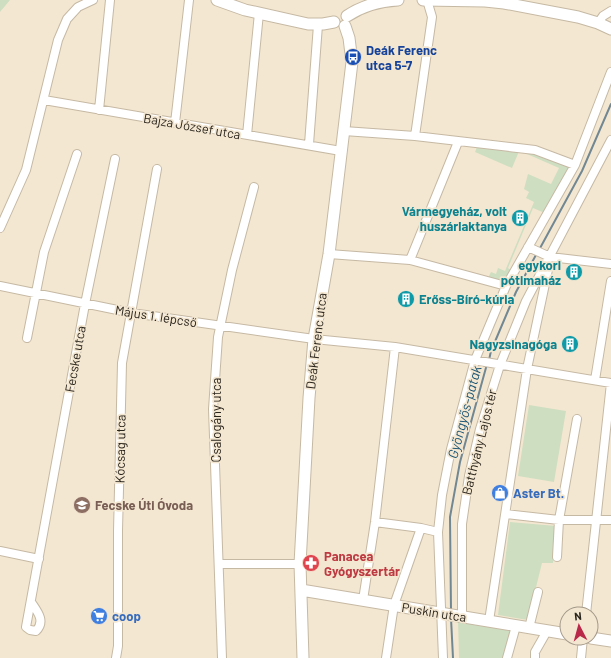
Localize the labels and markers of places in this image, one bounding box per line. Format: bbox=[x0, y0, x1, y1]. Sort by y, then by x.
place label: Deák Ferenc utca 5-7 bbox=[366, 42, 437, 73]
bus stop icon: Deák Ferenc utca 5-7 bbox=[343, 47, 363, 67]
place label: Vármegyeház, volt huszárlaktanya bbox=[402, 203, 507, 234]
building icon: Vármegyeház, volt huszárlaktanya bbox=[510, 208, 530, 228]
place label: egykori pótimaház bbox=[501, 257, 561, 288]
building icon: egykori pótimaház bbox=[564, 262, 584, 282]
building icon: Erőss-Bíró-kúria bbox=[396, 289, 416, 309]
place label: Erőss-Bíró-kúria bbox=[419, 291, 515, 307]
building icon: Nagyzsinagóga bbox=[560, 334, 580, 354]
place label: Nagyzsinagóga bbox=[469, 336, 557, 352]
shop icon: Aster Bt. bbox=[490, 483, 510, 503]
place label: Aster Bt. bbox=[513, 485, 564, 501]
school or university icon: Fecske Úti Óvoda bbox=[72, 495, 92, 515]
place label: Fecske Úti Óvoda bbox=[95, 497, 193, 513]
place label: Panacea Gyógyszertár bbox=[324, 548, 400, 579]
pharmacy icon: Panacea Gyógyszertár bbox=[301, 553, 321, 573]
supermarket icon: coop bbox=[89, 606, 109, 626]
place label: coop bbox=[112, 608, 141, 624]

